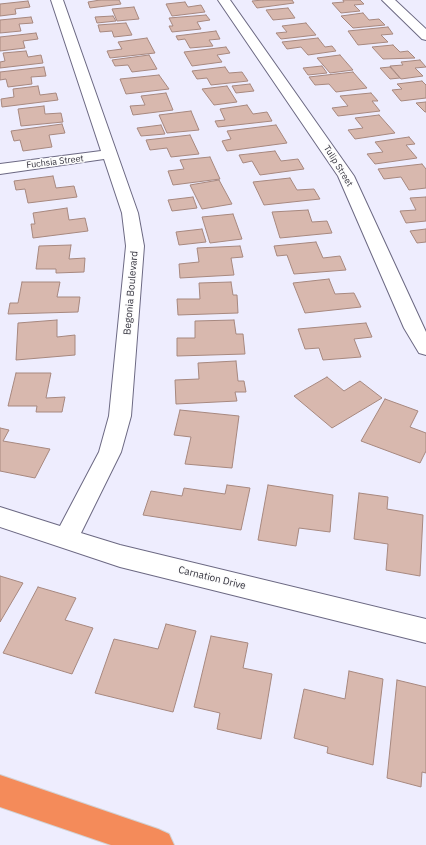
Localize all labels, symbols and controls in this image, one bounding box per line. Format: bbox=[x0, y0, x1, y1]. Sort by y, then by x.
street label: Tulip Street bbox=[321, 143, 355, 189]
street label: Fuchsia Street bbox=[26, 153, 84, 171]
street label: Begonia Boulevard bbox=[121, 251, 141, 335]
street label: Carnation Drive bbox=[177, 564, 247, 592]

